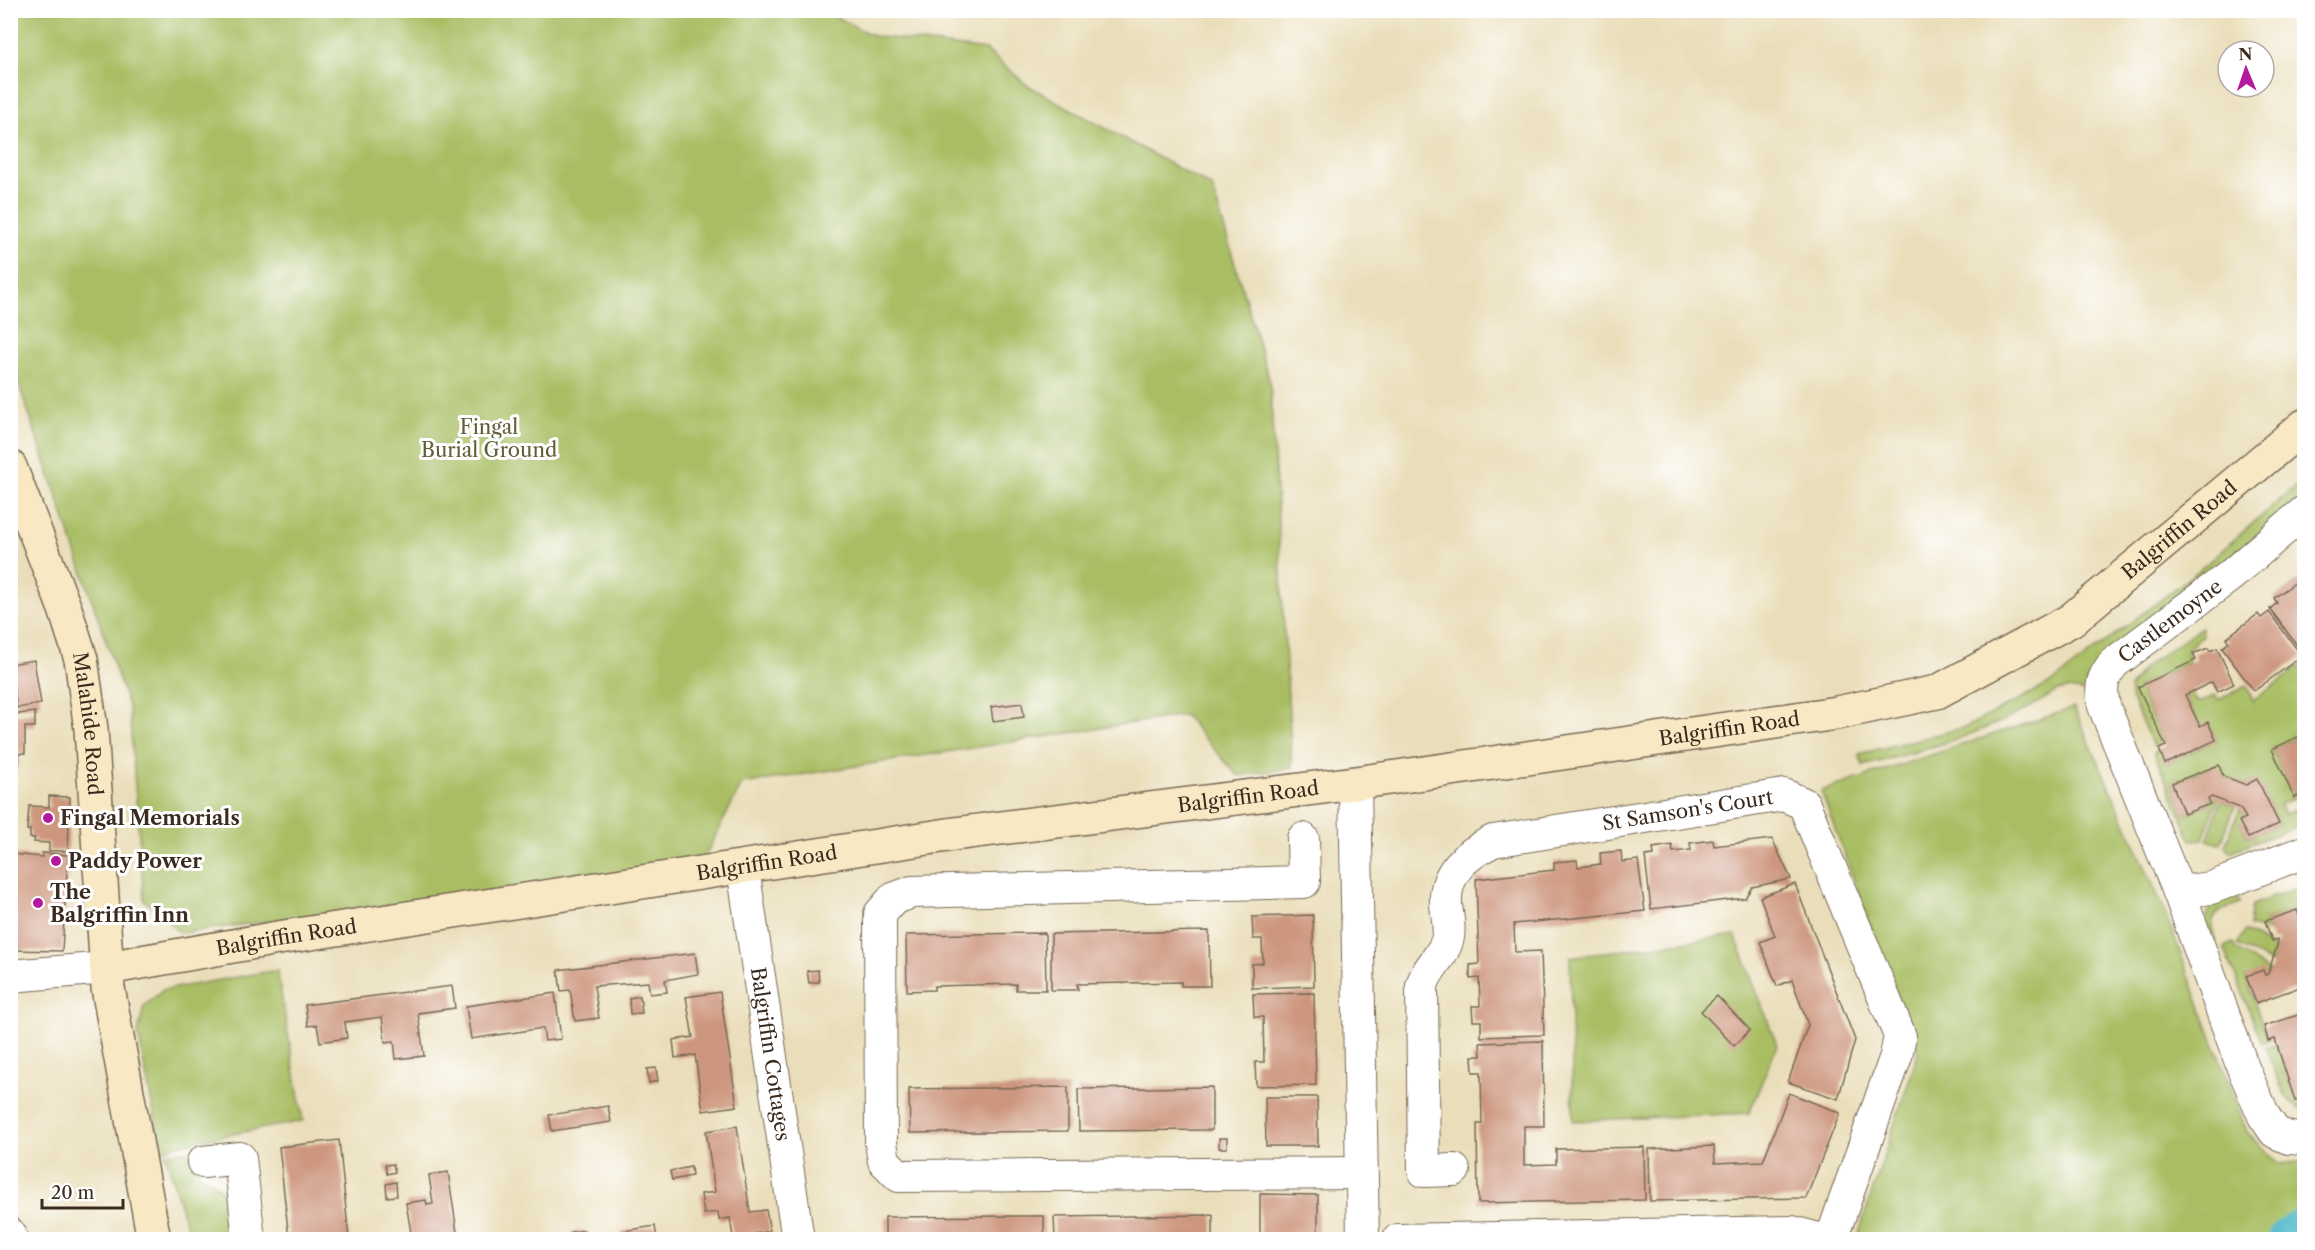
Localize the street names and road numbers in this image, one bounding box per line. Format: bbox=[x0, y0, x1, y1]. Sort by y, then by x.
street label: Balgriffin Road bbox=[2117, 475, 2242, 585]
street label: Castlemoyne bbox=[2113, 574, 2227, 668]
street label: Malahide Road bbox=[68, 651, 107, 796]
street label: Balgriffin Road bbox=[1657, 707, 1801, 751]
street label: Balgriffin Road bbox=[1176, 776, 1320, 817]
street label: St Samson's Court bbox=[1601, 785, 1775, 836]
street label: Balgriffin Road bbox=[695, 840, 839, 885]
street label: Balgriffin Road bbox=[214, 914, 358, 961]
street label: Balgriffin Cottages bbox=[746, 965, 795, 1143]

